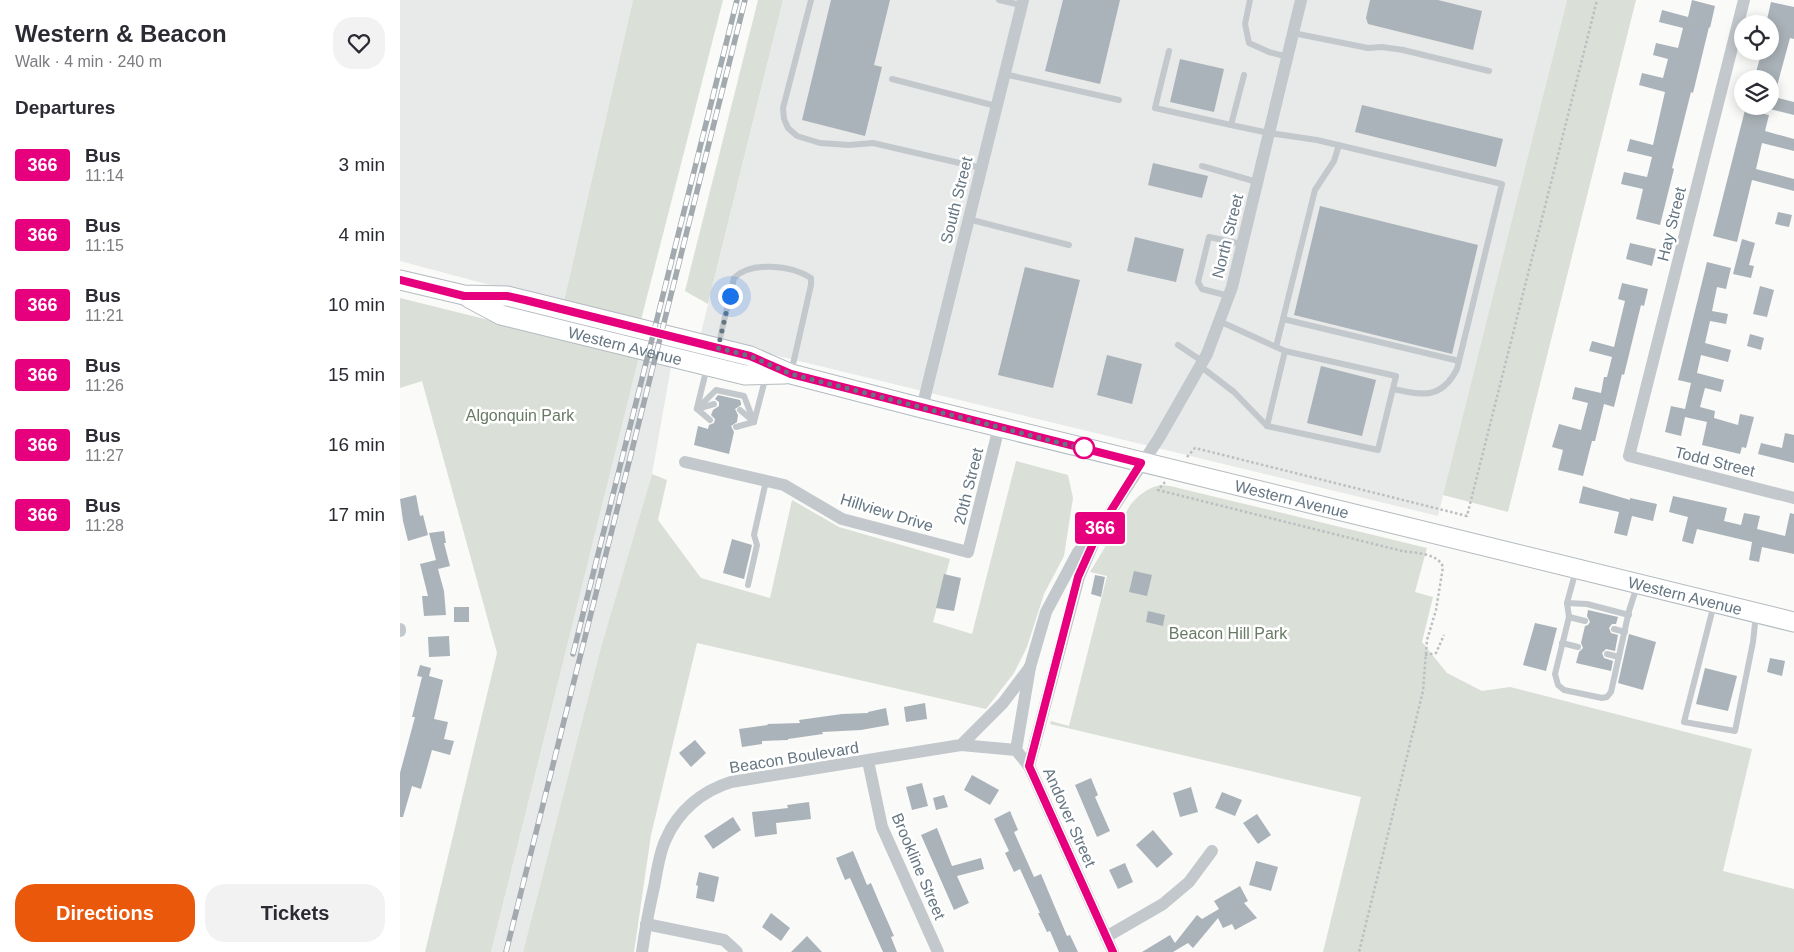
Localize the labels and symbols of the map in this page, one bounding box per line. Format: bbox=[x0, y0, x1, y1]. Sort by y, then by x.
street label: South Street bbox=[937, 154, 976, 245]
street label: Hay Street bbox=[1654, 185, 1689, 263]
street label: North Street bbox=[1209, 192, 1246, 280]
your location bbox=[718, 284, 743, 309]
street label: Western Avenue bbox=[566, 324, 684, 368]
park label: Algonquin Park bbox=[466, 407, 575, 424]
unlabelled marker bbox=[1073, 437, 1095, 459]
street label: Todd Street bbox=[1673, 443, 1757, 480]
street label: 20th Street bbox=[951, 446, 986, 526]
street label: Western Avenue bbox=[1233, 477, 1351, 521]
street label: Hillview Drive bbox=[838, 490, 935, 535]
line badge: 366 bbox=[1071, 512, 1129, 544]
street label: Western Avenue bbox=[1626, 574, 1744, 618]
park label: Beacon Hill Park bbox=[1169, 625, 1288, 642]
street label: Beacon Boulevard bbox=[728, 739, 860, 776]
street label: Andover Street bbox=[1040, 765, 1099, 870]
street label: Brookline Street bbox=[888, 810, 949, 922]

